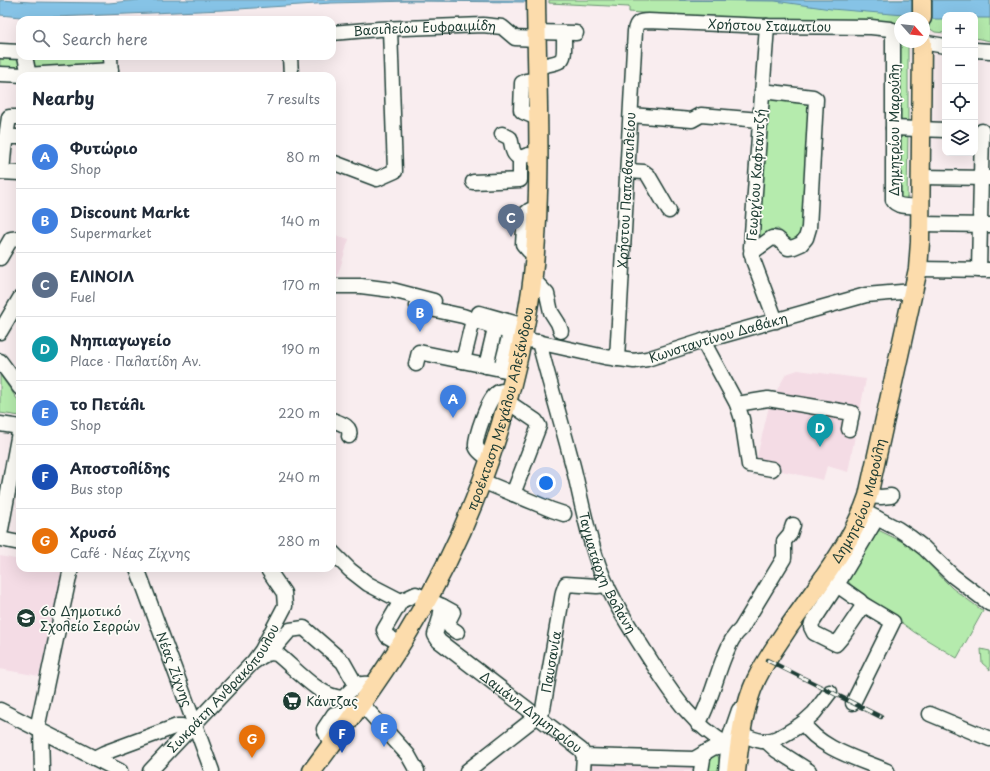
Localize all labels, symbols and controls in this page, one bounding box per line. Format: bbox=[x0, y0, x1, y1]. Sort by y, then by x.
north arrow bbox=[894, 12, 930, 48]
map controls bbox=[942, 12, 978, 156]
button: + bbox=[942, 12, 978, 48]
street label: Χρήστου Σταματίου bbox=[707, 14, 831, 36]
street label: Βασιλείου Ευφραιμίδη bbox=[353, 15, 497, 40]
search box bbox=[16, 16, 336, 60]
icon: search bbox=[30, 27, 52, 49]
text: Search here bbox=[62, 27, 148, 50]
button: − bbox=[942, 48, 978, 84]
street label: Δημητρίου Μαρούλη bbox=[884, 64, 903, 196]
button: locate bbox=[942, 84, 978, 120]
text: Nearby bbox=[32, 85, 94, 111]
text: 7 results bbox=[267, 89, 320, 108]
street label: Γεωργίου Καφταντζή bbox=[741, 108, 770, 242]
street label: Χρήστου Παπαβασιλείου bbox=[612, 112, 640, 269]
button: layers bbox=[942, 120, 978, 156]
text: Φυτώριο bbox=[70, 136, 138, 159]
text: A bbox=[40, 147, 50, 166]
text: 80 m bbox=[286, 147, 320, 166]
text: Shop bbox=[70, 159, 101, 178]
text: Discount Markt bbox=[70, 200, 190, 223]
pin: C bbox=[498, 204, 524, 237]
text: B bbox=[41, 211, 49, 230]
text: 140 m bbox=[281, 211, 320, 230]
text: Supermarket bbox=[70, 223, 152, 242]
text: ΕΛΙΝΟΙΛ bbox=[70, 264, 134, 287]
text: C bbox=[40, 275, 50, 294]
text: 170 m bbox=[282, 275, 320, 294]
text: Fuel bbox=[70, 287, 96, 306]
pin: B bbox=[407, 299, 433, 332]
street label: προέκταση Μεγάλου Αλεξάνδρου bbox=[461, 305, 537, 513]
street label: Κωνσταντίνου Δαβάκη bbox=[646, 308, 790, 367]
text: Νηπιαγωγείο bbox=[70, 328, 171, 351]
text: D bbox=[40, 339, 50, 358]
text: 190 m bbox=[281, 339, 320, 358]
text: Place · Παλατίδη Αν. bbox=[70, 351, 201, 370]
pin: A bbox=[440, 385, 466, 418]
text: το Πετάλι bbox=[70, 392, 145, 415]
text: E bbox=[41, 403, 49, 422]
text: 220 m bbox=[278, 403, 320, 422]
pin: D bbox=[807, 414, 833, 447]
text: Shop bbox=[70, 415, 101, 434]
street label: Δημητρίου Μαρούλη bbox=[826, 437, 889, 567]
text: Αποστολίδης bbox=[70, 456, 170, 479]
text: F bbox=[41, 467, 49, 486]
text: 240 m bbox=[278, 467, 320, 486]
your location bbox=[536, 473, 556, 493]
text: Bus stop bbox=[70, 479, 123, 498]
street label: Ταγματάρχη Βολάνη bbox=[575, 510, 641, 637]
text: Χρυσό bbox=[70, 520, 116, 543]
text: G bbox=[40, 531, 50, 550]
text: 280 m bbox=[278, 531, 320, 550]
text: Café · Νέας Ζίχνης bbox=[70, 543, 190, 562]
place label: 6ο Δημοτικό Σχολείο Σερρών bbox=[40, 601, 140, 635]
school or university icon: 6ο Δημοτικό Σχολείο Σερρών bbox=[15, 607, 37, 629]
street label: Σωκράτη Ανθρακόπουλου bbox=[162, 620, 283, 756]
street label: Νέας Ζίχνης bbox=[152, 629, 198, 710]
street label: Παυσανία bbox=[536, 629, 565, 694]
street label: Δαμάνη Δημητρίου bbox=[477, 666, 586, 757]
supermarket icon: Κάντζας bbox=[281, 690, 303, 712]
place label: Κάντζας bbox=[306, 691, 358, 710]
pin: E bbox=[371, 714, 397, 747]
pin: F bbox=[329, 720, 355, 753]
pin: G bbox=[239, 725, 265, 758]

